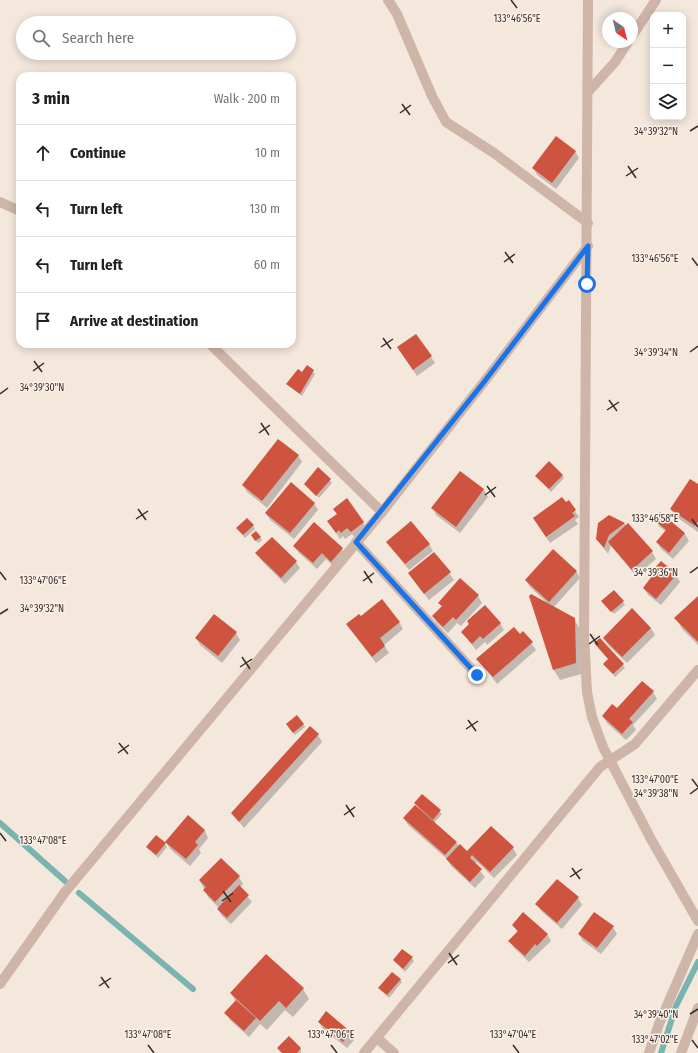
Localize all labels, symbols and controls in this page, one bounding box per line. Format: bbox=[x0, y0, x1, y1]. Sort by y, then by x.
north arrow bbox=[602, 12, 638, 48]
map controls bbox=[650, 12, 686, 120]
button: + bbox=[650, 12, 686, 48]
text: 133°46'56"E bbox=[493, 13, 541, 25]
search box bbox=[16, 16, 296, 60]
icon: search bbox=[30, 27, 52, 49]
text: Search here bbox=[62, 29, 134, 47]
button: − bbox=[650, 48, 686, 84]
button: layers bbox=[650, 84, 686, 120]
text: 3 min bbox=[32, 88, 70, 109]
text: Walk · 200 m bbox=[214, 91, 280, 106]
text: 34°39'32"N bbox=[634, 126, 678, 138]
icon: ahead bbox=[32, 142, 54, 164]
text: Continue bbox=[70, 144, 126, 162]
text: 10 m bbox=[255, 145, 280, 160]
icon: left bbox=[32, 198, 54, 220]
text: Turn left bbox=[70, 200, 123, 218]
text: 130 m bbox=[249, 201, 280, 216]
text: 133°46'56"E bbox=[631, 253, 679, 265]
icon: left bbox=[32, 254, 54, 276]
text: Turn left bbox=[70, 256, 123, 274]
text: 60 m bbox=[254, 257, 280, 272]
route start bbox=[578, 275, 596, 293]
icon: arrive bbox=[32, 310, 54, 332]
text: Arrive at destination bbox=[70, 312, 198, 330]
text: 34°39'34"N bbox=[634, 347, 678, 359]
text: 34°39'30"N bbox=[20, 382, 64, 394]
text: 133°46'58"E bbox=[631, 513, 679, 525]
text: 34°39'36"N bbox=[634, 567, 678, 579]
text: 133°47'06"E bbox=[20, 575, 67, 587]
text: 34°39'32"N bbox=[20, 603, 64, 615]
route end bbox=[468, 666, 486, 684]
text: 133°47'00"E bbox=[631, 774, 679, 786]
text: 34°39'38"N bbox=[634, 788, 678, 800]
text: 133°47'08"E bbox=[20, 835, 67, 847]
text: 34°39'40"N bbox=[634, 1009, 678, 1021]
text: 133°47'08"E bbox=[125, 1029, 172, 1041]
text: 133°47'06"E bbox=[308, 1029, 355, 1041]
text: 133°47'04"E bbox=[490, 1029, 536, 1041]
text: 133°47'02"E bbox=[632, 1034, 678, 1046]

